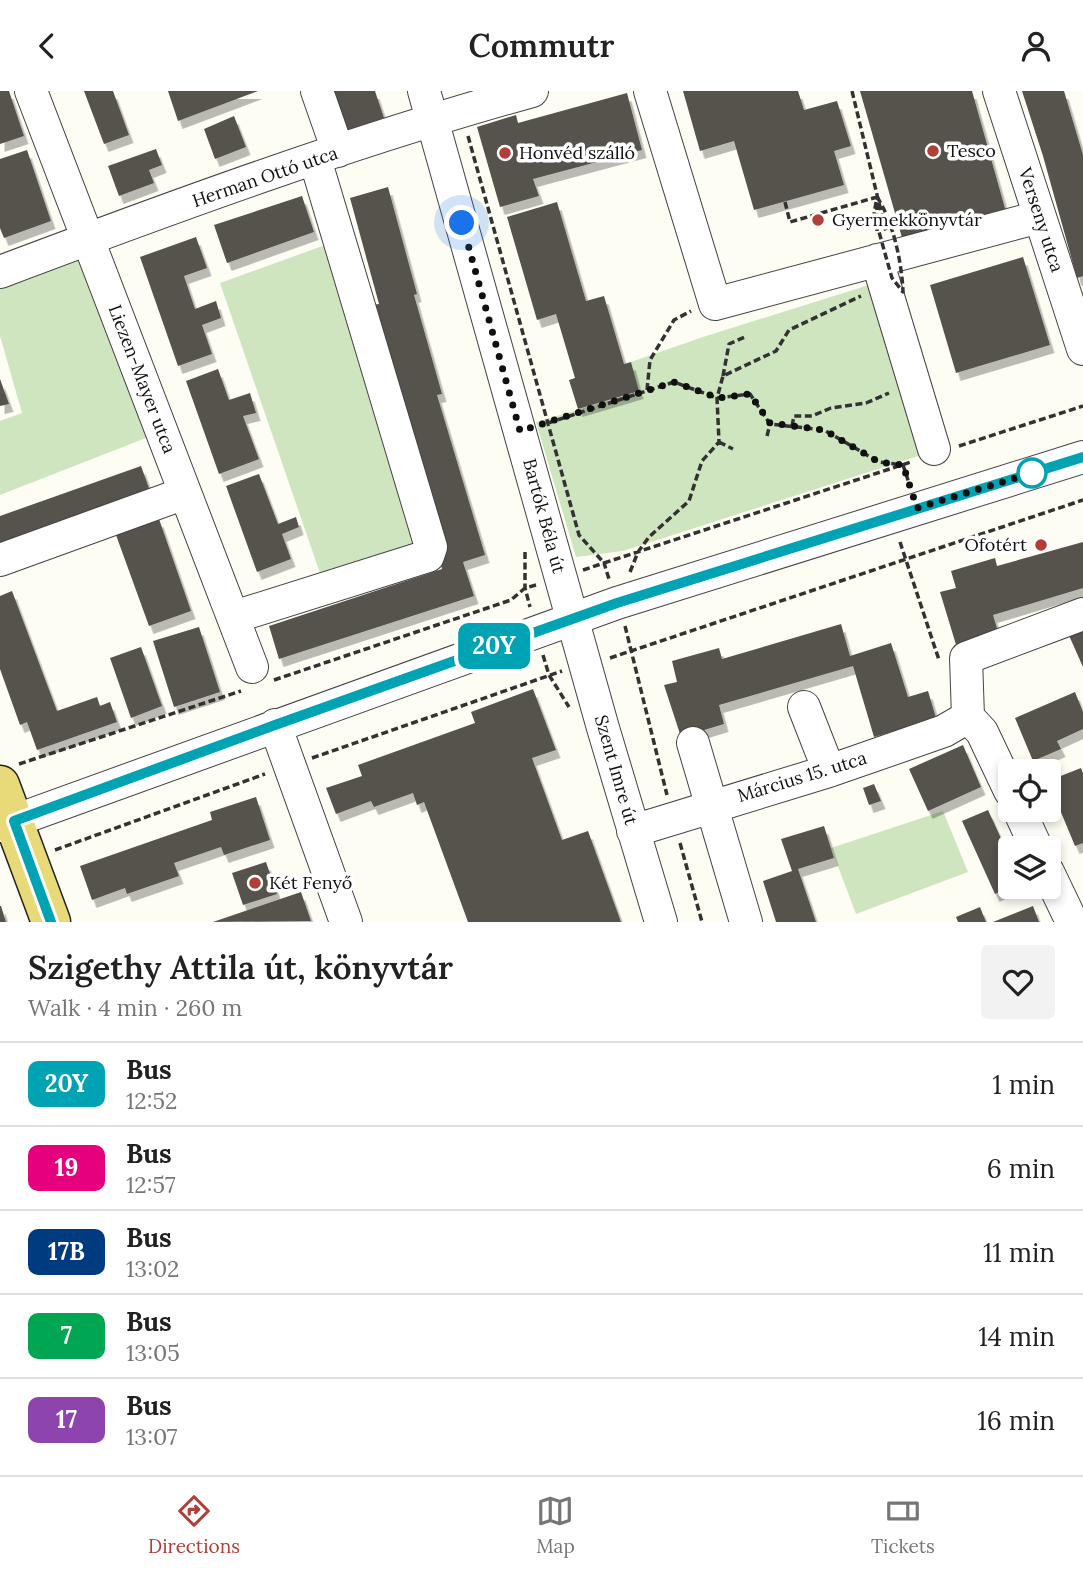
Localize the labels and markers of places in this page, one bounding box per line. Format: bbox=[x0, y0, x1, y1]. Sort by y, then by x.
place label: Tesco bbox=[947, 139, 996, 162]
place label: Honvéd szálló bbox=[519, 141, 635, 164]
marker: Tesco bbox=[925, 143, 941, 159]
marker: Honvéd szálló bbox=[497, 145, 513, 161]
place label: Gyermekkönyvtár bbox=[832, 208, 982, 231]
marker: Gyermekkönyvtár bbox=[810, 212, 826, 228]
unlabelled marker bbox=[1017, 458, 1047, 488]
place label: Ofotért bbox=[965, 533, 1027, 556]
marker: Ofotért bbox=[1033, 537, 1049, 553]
place label: Két Fenyő bbox=[269, 871, 352, 894]
marker: Két Fenyő bbox=[247, 875, 263, 891]

